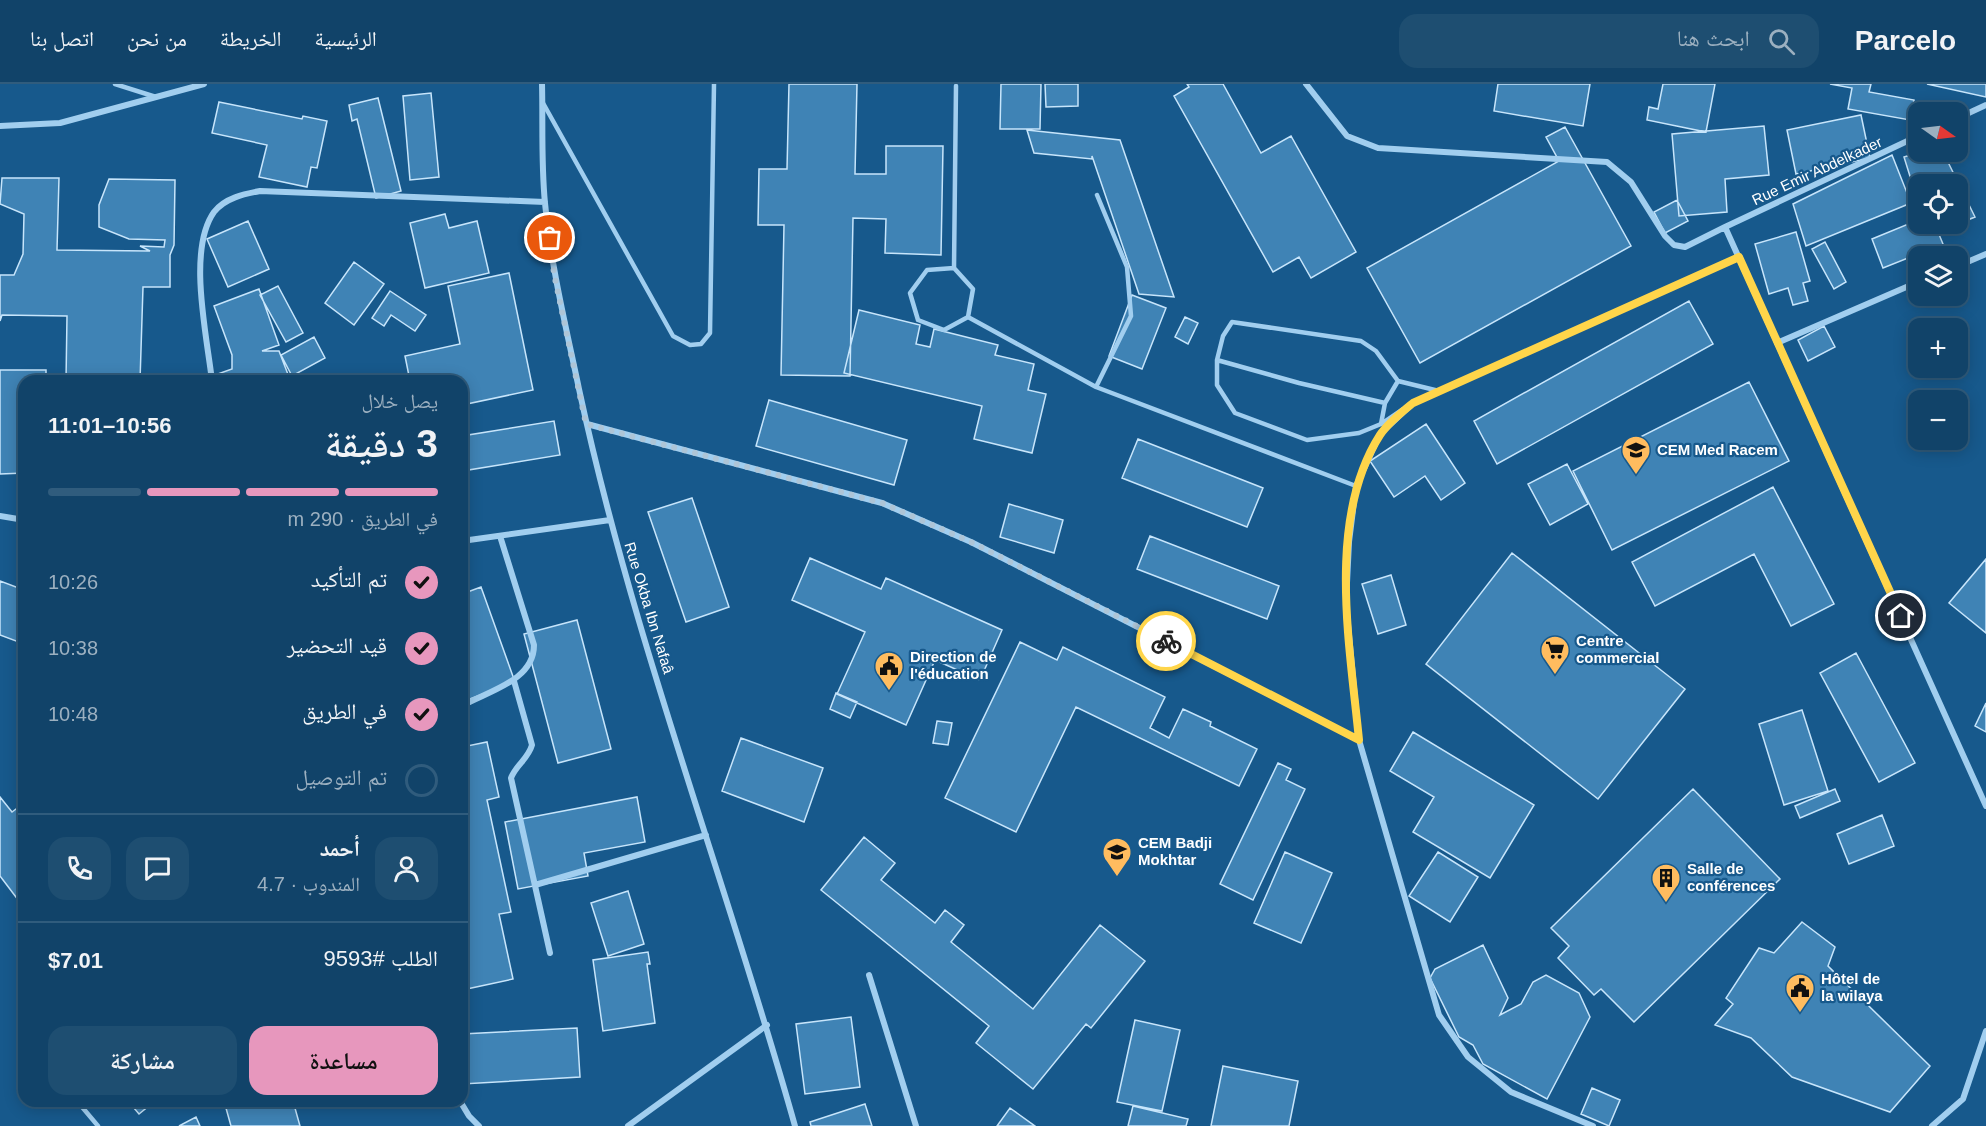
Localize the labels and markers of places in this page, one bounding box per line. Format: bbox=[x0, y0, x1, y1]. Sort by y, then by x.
pin bbox=[524, 212, 575, 263]
school or university icon: CEM Med Racem bbox=[1620, 434, 1652, 476]
place label: CEM Med Racem bbox=[1657, 441, 1778, 458]
pin bbox=[1875, 590, 1926, 641]
place label: Centre commercial bbox=[1576, 632, 1659, 666]
supermarket icon: Centre commercial bbox=[1539, 634, 1571, 676]
place label: Direction de l'éducation bbox=[910, 648, 997, 682]
public building icon: Direction de l'éducation bbox=[873, 650, 905, 692]
place label: CEM Badji Mokhtar bbox=[1138, 834, 1212, 868]
school or university icon: CEM Badji Mokhtar bbox=[1101, 836, 1133, 878]
place label: Salle de conférences bbox=[1687, 860, 1775, 894]
building icon: Salle de conférences bbox=[1650, 862, 1682, 904]
place label: Hôtel de la wilaya bbox=[1821, 970, 1883, 1004]
public building icon: Hôtel de la wilaya bbox=[1784, 972, 1816, 1014]

